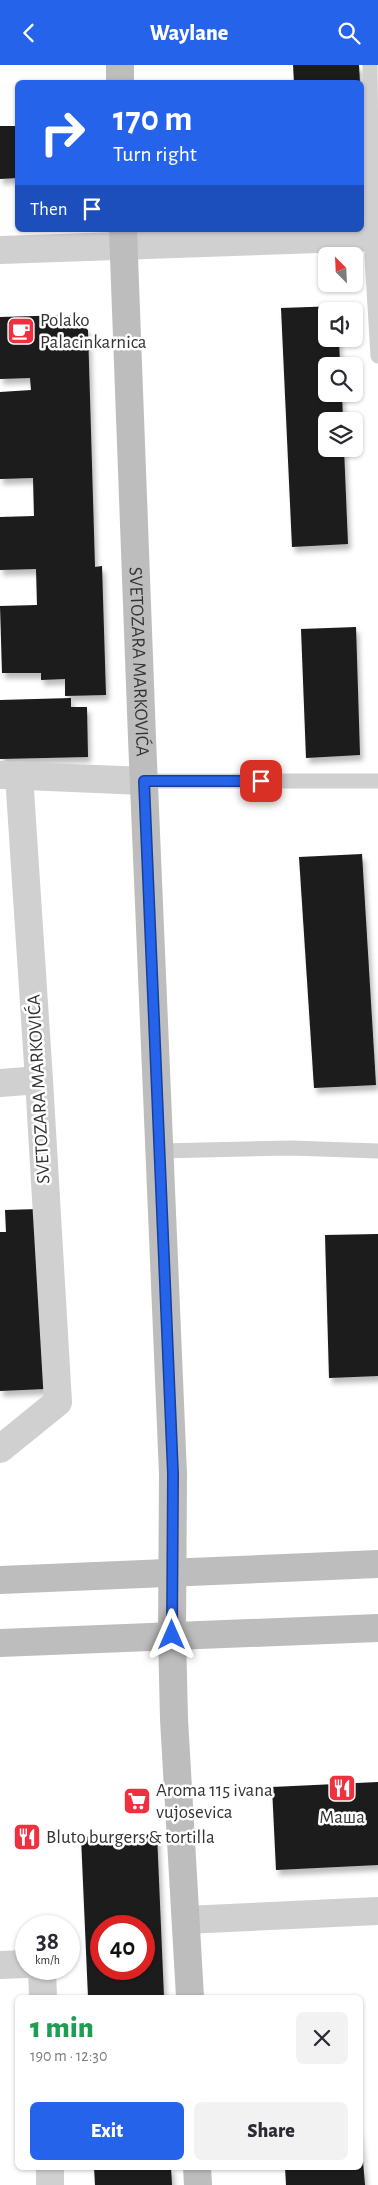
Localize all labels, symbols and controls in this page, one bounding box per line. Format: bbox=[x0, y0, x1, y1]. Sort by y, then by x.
icon: back bbox=[15, 19, 43, 47]
icon: search bbox=[335, 19, 363, 47]
text: Waylane bbox=[150, 22, 228, 44]
icon: right bbox=[30, 100, 95, 165]
text: 170 m bbox=[113, 102, 193, 137]
text: Turn right bbox=[113, 143, 197, 165]
icon: arrive bbox=[78, 195, 106, 223]
text: Then bbox=[30, 200, 68, 219]
north arrow bbox=[318, 247, 362, 293]
map controls bbox=[318, 247, 363, 457]
button: sound bbox=[318, 302, 363, 347]
place label: Polako Palacinkarnica bbox=[40, 311, 147, 352]
cafe icon: Polako Palacinkarnica bbox=[6, 316, 36, 346]
button: search bbox=[318, 357, 363, 402]
button: layers bbox=[318, 412, 363, 457]
street label: SVETOZARA MARKOVIĆA bbox=[126, 566, 154, 757]
pin bbox=[240, 760, 282, 802]
icon: arrive bbox=[247, 767, 275, 795]
street label: SVETOZARA MARKOVIĆA bbox=[23, 994, 53, 1184]
position arrow bbox=[145, 1608, 197, 1660]
restaurant icon: Маша bbox=[327, 1773, 357, 1803]
place label: Aroma 115 ivana vujosevica bbox=[156, 1781, 273, 1822]
supermarket icon: Aroma 115 ivana vujosevica bbox=[122, 1786, 152, 1816]
place label: Маша bbox=[319, 1808, 365, 1827]
restaurant icon: Bluto burgers & tortilla bbox=[12, 1822, 42, 1852]
place label: Bluto burgers & tortilla bbox=[46, 1828, 215, 1847]
speed limit sign: 40 bbox=[90, 1915, 155, 1980]
text: 38 bbox=[36, 1929, 59, 1954]
text: km/h bbox=[35, 1954, 60, 1966]
button: close bbox=[296, 2012, 348, 2064]
text: 1 min bbox=[30, 2013, 94, 2043]
text: 190 m · 12:30 bbox=[30, 2048, 107, 2064]
button: Exit bbox=[30, 2102, 184, 2160]
button: Share bbox=[194, 2102, 348, 2160]

